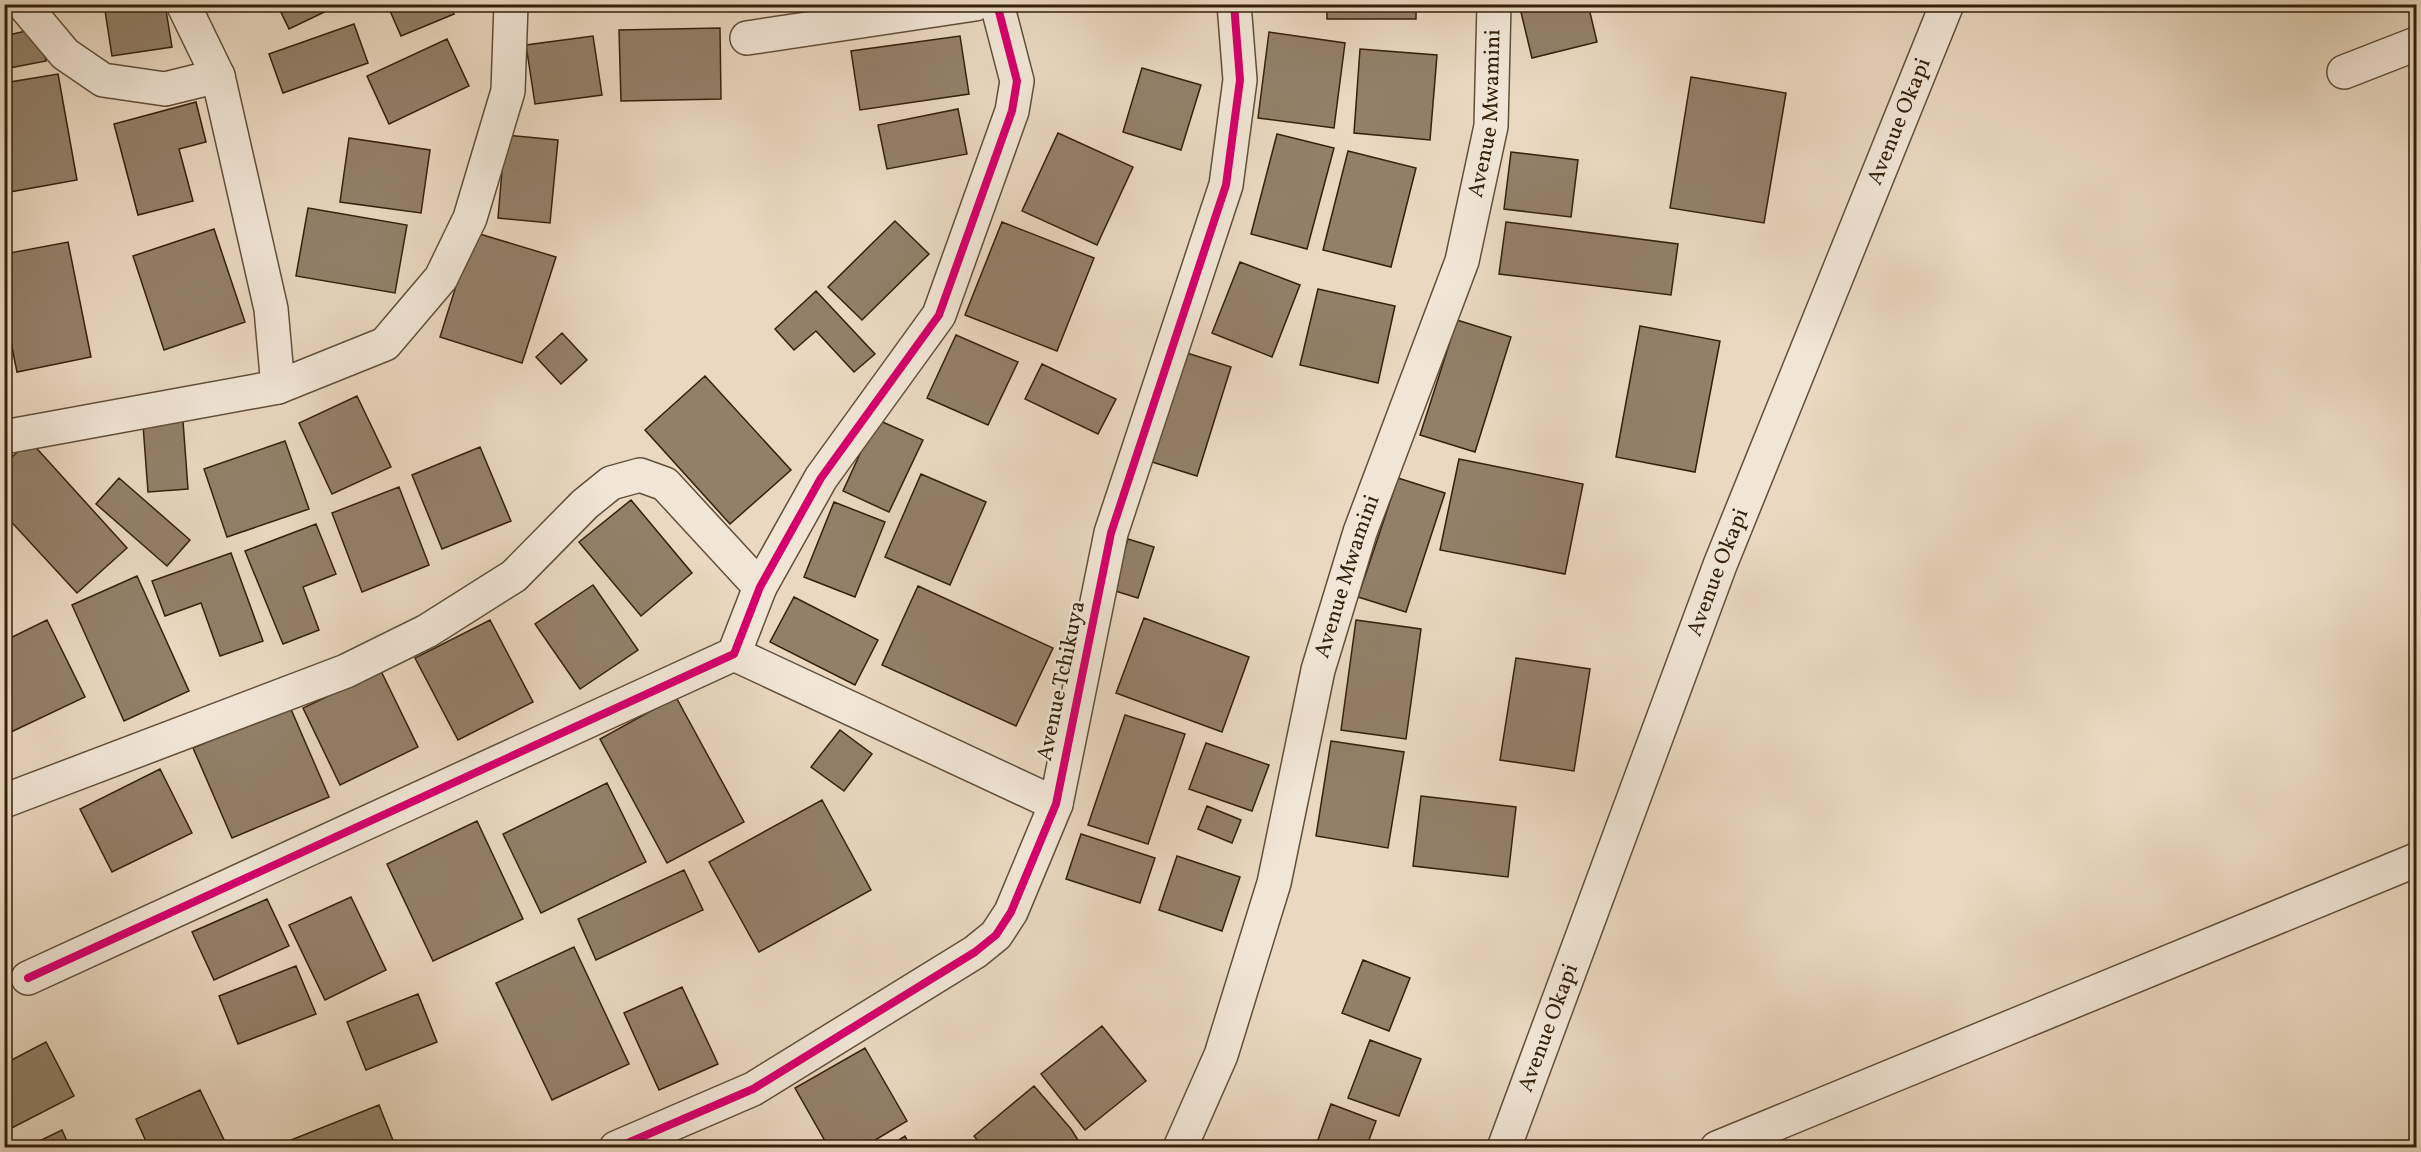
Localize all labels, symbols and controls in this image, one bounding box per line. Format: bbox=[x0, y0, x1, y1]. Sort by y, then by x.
street label: Avenue Mwamini bbox=[1461, 29, 1509, 200]
street label: Avenue Okapi bbox=[1860, 53, 1939, 190]
street label: Avenue Mwamini bbox=[1307, 491, 1388, 662]
street label: Avenue Okapi bbox=[1679, 504, 1757, 641]
street label: Avenue Tchikuya bbox=[1030, 598, 1094, 764]
street label: Avenue Okapi bbox=[1511, 959, 1586, 1097]

